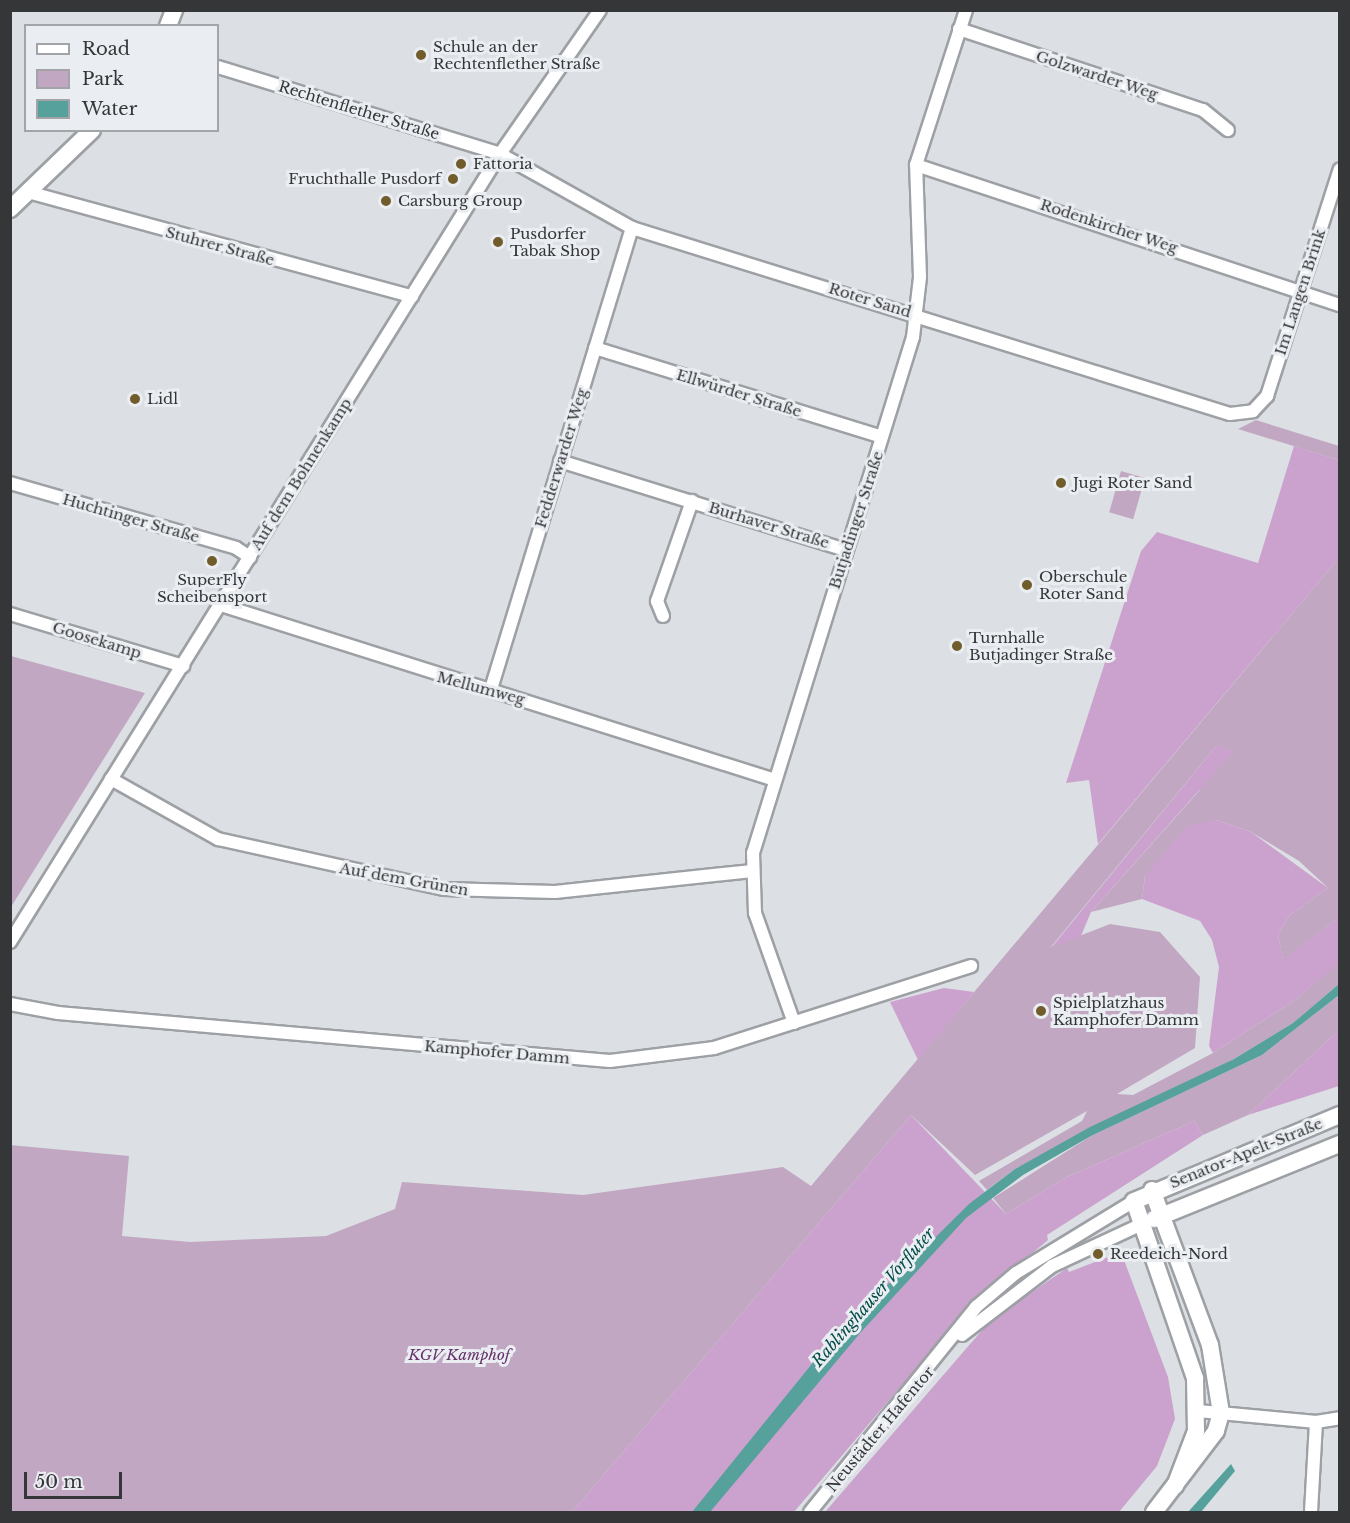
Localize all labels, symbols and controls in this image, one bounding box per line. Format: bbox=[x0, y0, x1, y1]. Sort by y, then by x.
legend bbox=[24, 24, 219, 132]
place label: Schule an der Rechtenflether Straße bbox=[433, 37, 601, 72]
text: Road bbox=[82, 38, 130, 60]
street label: Golzwarder Weg bbox=[1033, 47, 1161, 103]
marker: Schule an der Rechtenflether Straße bbox=[414, 48, 428, 62]
text: Park bbox=[82, 68, 124, 90]
street label: Rechtenflether Straße bbox=[276, 77, 442, 143]
text: Water bbox=[82, 98, 137, 120]
place label: Fattoria bbox=[473, 155, 533, 173]
marker: Fattoria bbox=[454, 157, 468, 171]
place label: Fruchthalle Pusdorf bbox=[288, 170, 441, 188]
marker: Fruchthalle Pusdorf bbox=[446, 172, 460, 186]
place label: Carsburg Group bbox=[398, 192, 523, 210]
marker: Carsburg Group bbox=[379, 194, 393, 208]
street label: Rodenkircher Weg bbox=[1038, 195, 1180, 257]
street label: Stuhrer Straße bbox=[163, 223, 277, 269]
place label: Pusdorfer Tabak Shop bbox=[510, 224, 600, 259]
street label: Im Langen Brink bbox=[1271, 227, 1329, 357]
marker: Pusdorfer Tabak Shop bbox=[491, 235, 505, 249]
street label: Roter Sand bbox=[826, 279, 914, 321]
street label: Ellwürder Straße bbox=[674, 365, 804, 421]
street label: Fedderwarder Weg bbox=[531, 385, 591, 531]
place label: Lidl bbox=[147, 390, 178, 408]
marker: Lidl bbox=[128, 392, 142, 406]
street label: Auf dem Bohnenkamp bbox=[247, 395, 355, 553]
street label: Butjadinger Straße bbox=[825, 449, 887, 591]
place label: Jugi Roter Sand bbox=[1073, 474, 1193, 492]
marker: Jugi Roter Sand bbox=[1054, 476, 1068, 490]
street label: Huchtinger Straße bbox=[60, 490, 202, 546]
street label: Burhaver Straße bbox=[706, 498, 832, 552]
marker: SuperFly Scheibensport bbox=[205, 554, 219, 568]
place label: Oberschule Roter Sand bbox=[1039, 567, 1127, 602]
place label: SuperFly Scheibensport bbox=[157, 570, 267, 605]
marker: Oberschule Roter Sand bbox=[1020, 578, 1034, 592]
street label: Goosekamp bbox=[50, 618, 144, 662]
place label: Turnhalle Butjadinger Straße bbox=[969, 628, 1113, 663]
marker: Turnhalle Butjadinger Straße bbox=[950, 639, 964, 653]
street label: Mellumweg bbox=[435, 668, 527, 708]
street label: Auf dem Grünen bbox=[338, 859, 470, 899]
place label: Spielplatzhaus Kamphofer Damm bbox=[1053, 993, 1199, 1028]
marker: Spielplatzhaus Kamphofer Damm bbox=[1034, 1004, 1048, 1018]
street label: Kamphofer Damm bbox=[423, 1037, 571, 1067]
street label: Senator-Apelt-Straße bbox=[1167, 1114, 1325, 1192]
water label: Rablinghauser Vorfluter bbox=[807, 1224, 939, 1370]
place label: Reedeich-Nord bbox=[1110, 1245, 1228, 1263]
marker: Reedeich-Nord bbox=[1091, 1247, 1105, 1261]
park label: KGV Kamphof bbox=[408, 1346, 510, 1364]
street label: Neustädter Hafentor bbox=[822, 1363, 938, 1495]
scale bar bbox=[27, 1460, 124, 1498]
text: 50 m bbox=[35, 1471, 83, 1493]

